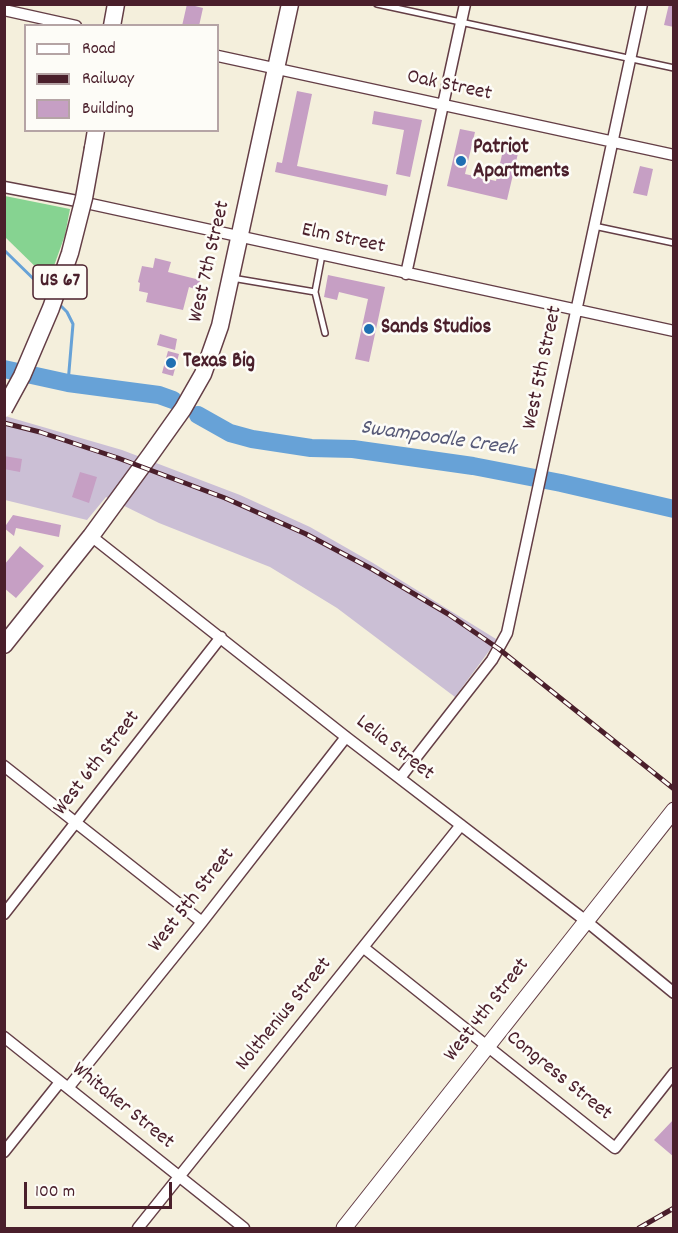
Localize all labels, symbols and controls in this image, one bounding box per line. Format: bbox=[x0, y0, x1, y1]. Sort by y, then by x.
legend bbox=[24, 24, 219, 132]
text: Road bbox=[82, 37, 116, 62]
street label: Oak Street bbox=[404, 66, 494, 108]
text: Railway bbox=[82, 67, 134, 92]
text: Building bbox=[82, 97, 134, 122]
place label: Patriot Apartments bbox=[473, 136, 569, 186]
marker: Patriot Apartments bbox=[454, 154, 468, 168]
street label: West 7th Street bbox=[185, 199, 237, 325]
street label: Elm Street bbox=[299, 219, 387, 261]
road number: US 67 bbox=[33, 265, 87, 299]
street label: West 5th Street bbox=[519, 304, 569, 432]
place label: Sands Studios bbox=[381, 316, 491, 342]
marker: Sands Studios bbox=[362, 322, 376, 336]
place label: Texas Big bbox=[183, 350, 255, 376]
marker: Texas Big bbox=[164, 356, 178, 370]
water label: Swampoodle Creek bbox=[359, 416, 517, 464]
street label: West 6th Street bbox=[49, 707, 147, 821]
street label: Lelia Street bbox=[350, 711, 438, 787]
street label: West 5th Street bbox=[144, 844, 242, 958]
street label: Nolthenius Street bbox=[232, 953, 338, 1077]
street label: West 4th Street bbox=[440, 954, 536, 1068]
street label: Congress Street bbox=[500, 1027, 616, 1127]
street label: Whitaker Street bbox=[66, 1058, 178, 1156]
scale bar bbox=[27, 1170, 176, 1208]
text: 100 m bbox=[35, 1180, 75, 1205]

